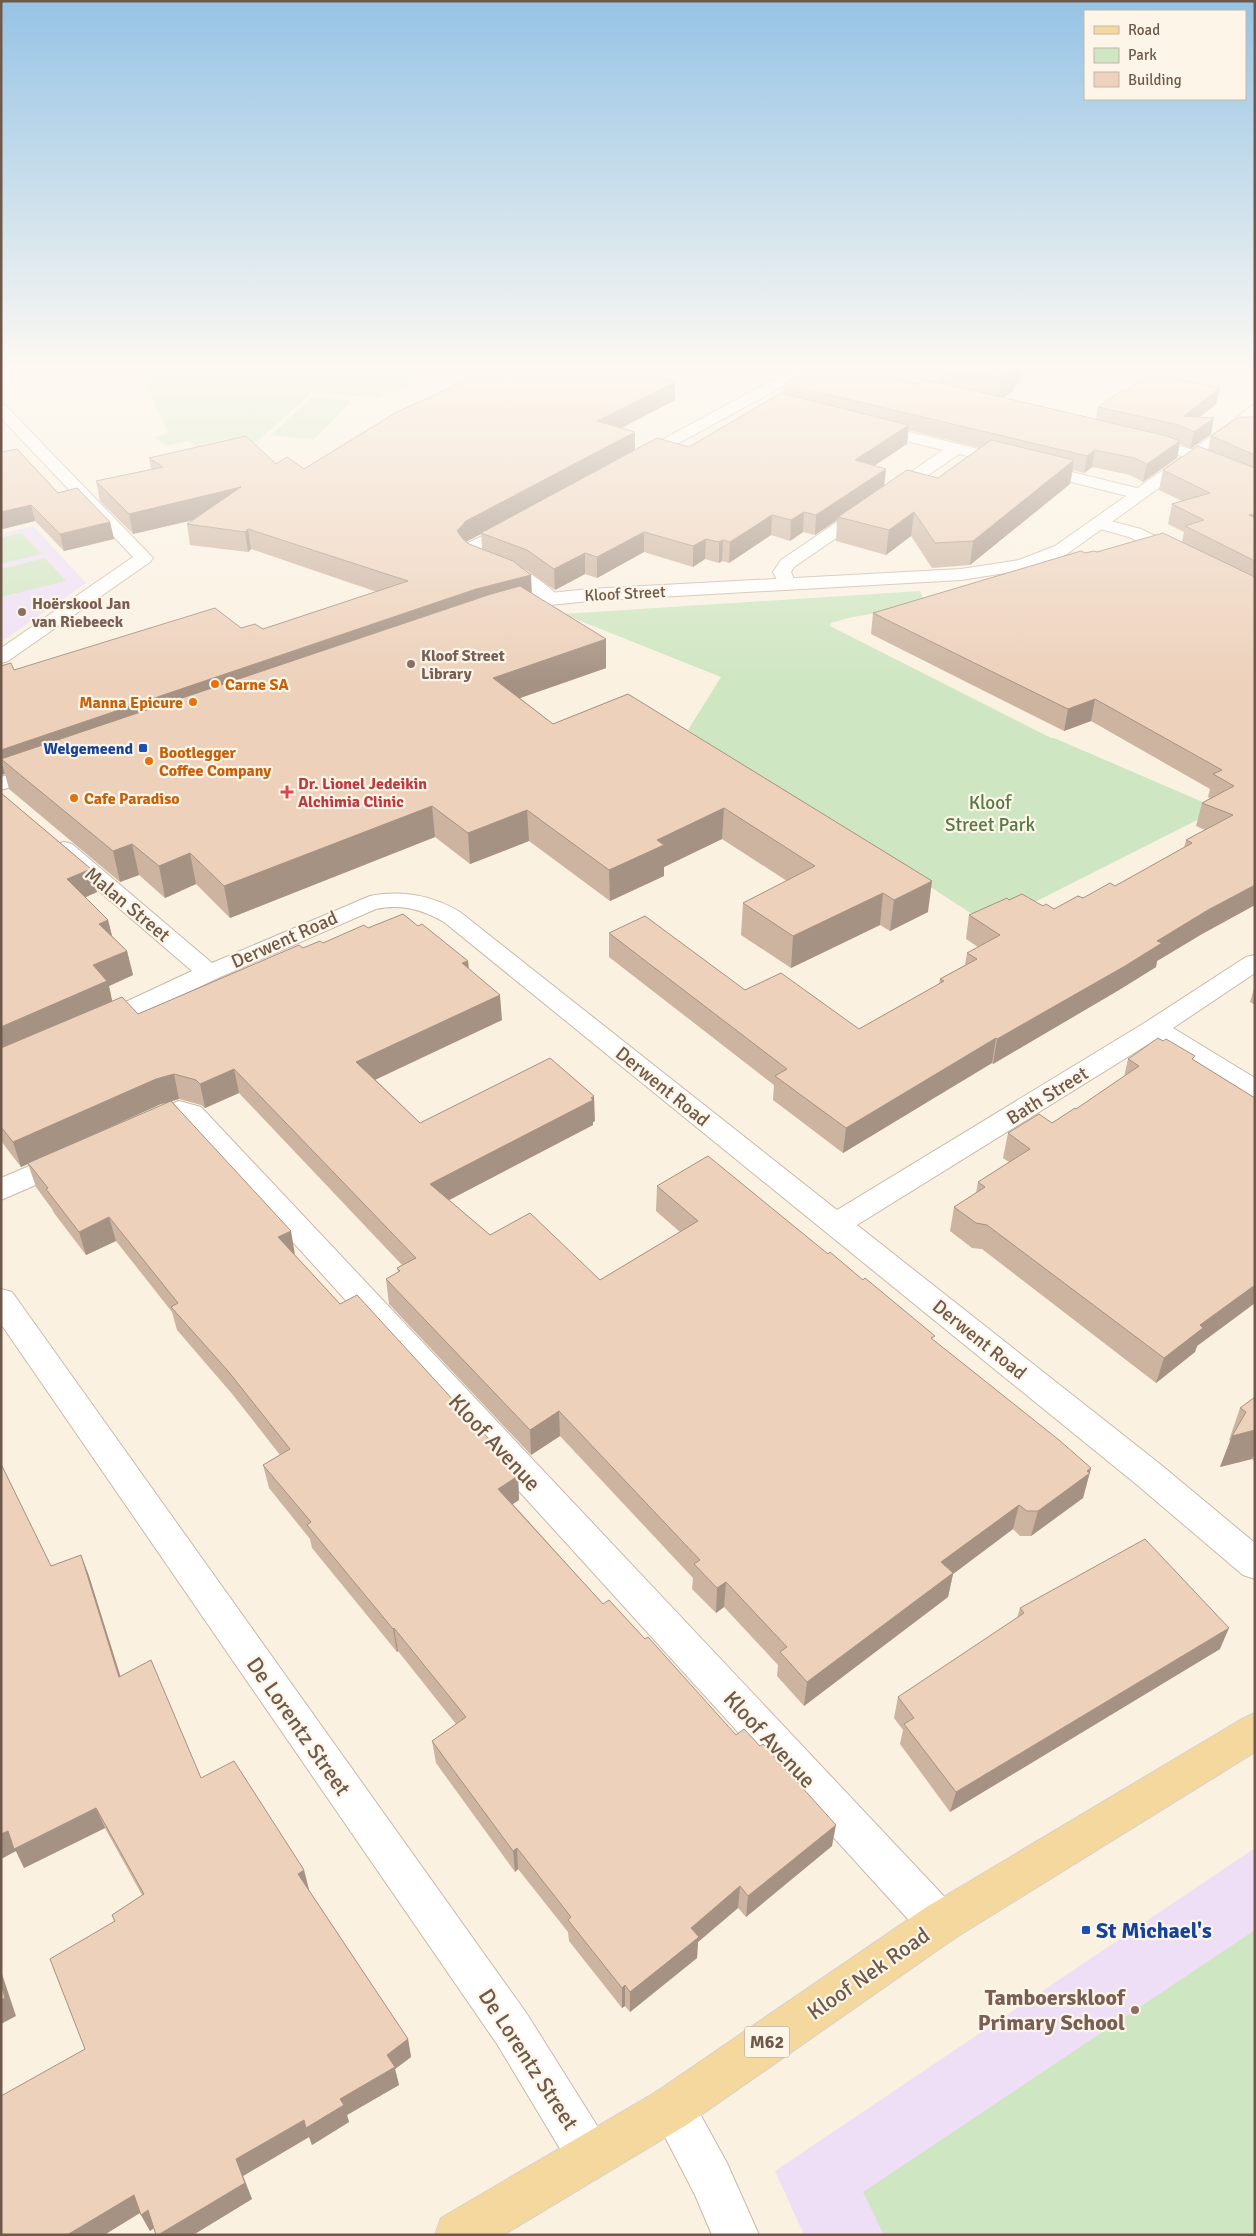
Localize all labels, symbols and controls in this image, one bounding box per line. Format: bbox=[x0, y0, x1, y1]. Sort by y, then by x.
legend bbox=[1084, 10, 1246, 100]
text: Road bbox=[1128, 21, 1160, 39]
text: Park bbox=[1128, 46, 1157, 64]
text: Building bbox=[1128, 71, 1182, 89]
street label: Kloof Street bbox=[584, 582, 667, 606]
place label: Hoërskool Jan van Riebeeck bbox=[31, 594, 130, 632]
marker: Hoërskool Jan van Riebeeck bbox=[16, 606, 28, 618]
place label: Kloof Street Library bbox=[421, 646, 505, 684]
marker: Kloof Street Library bbox=[405, 658, 417, 670]
place label: Carne SA bbox=[225, 675, 289, 695]
marker: Carne SA bbox=[209, 678, 221, 690]
place label: Manna Epicure bbox=[79, 693, 183, 713]
marker: Manna Epicure bbox=[187, 696, 199, 708]
place label: Welgemeend bbox=[44, 739, 133, 759]
marker: Welgemeend bbox=[137, 742, 149, 754]
place label: Bootlegger Coffee Company bbox=[159, 743, 271, 781]
marker: Bootlegger Coffee Company bbox=[143, 755, 155, 767]
place label: Dr. Lionel Jedeikin Alchimia Clinic bbox=[298, 774, 427, 812]
marker: Dr. Lionel Jedeikin Alchimia Clinic bbox=[280, 785, 294, 799]
place label: Cafe Paradiso bbox=[84, 789, 180, 809]
park label: Kloof Street Park bbox=[945, 791, 1036, 837]
marker: Cafe Paradiso bbox=[68, 792, 80, 804]
street label: Malan Street bbox=[80, 862, 175, 948]
street label: Derwent Road bbox=[227, 906, 341, 974]
street label: Derwent Road bbox=[610, 1042, 714, 1132]
street label: Bath Street bbox=[1002, 1061, 1093, 1130]
street label: Derwent Road bbox=[927, 1295, 1031, 1385]
street label: Kloof Avenue bbox=[443, 1388, 546, 1497]
street label: De Lorentz Street bbox=[241, 1652, 357, 1801]
street label: Kloof Avenue bbox=[718, 1685, 821, 1794]
place label: St Michael's bbox=[1096, 1917, 1212, 1944]
street label: Kloof Nek Road bbox=[802, 1921, 935, 2026]
marker: St Michael's bbox=[1080, 1924, 1092, 1936]
street label: De Lorentz Street bbox=[473, 1983, 584, 2135]
place label: Tamboerskloof Primary School bbox=[978, 1984, 1126, 2036]
marker: Tamboerskloof Primary School bbox=[1129, 2004, 1141, 2016]
road number: M62 bbox=[744, 2026, 790, 2058]

